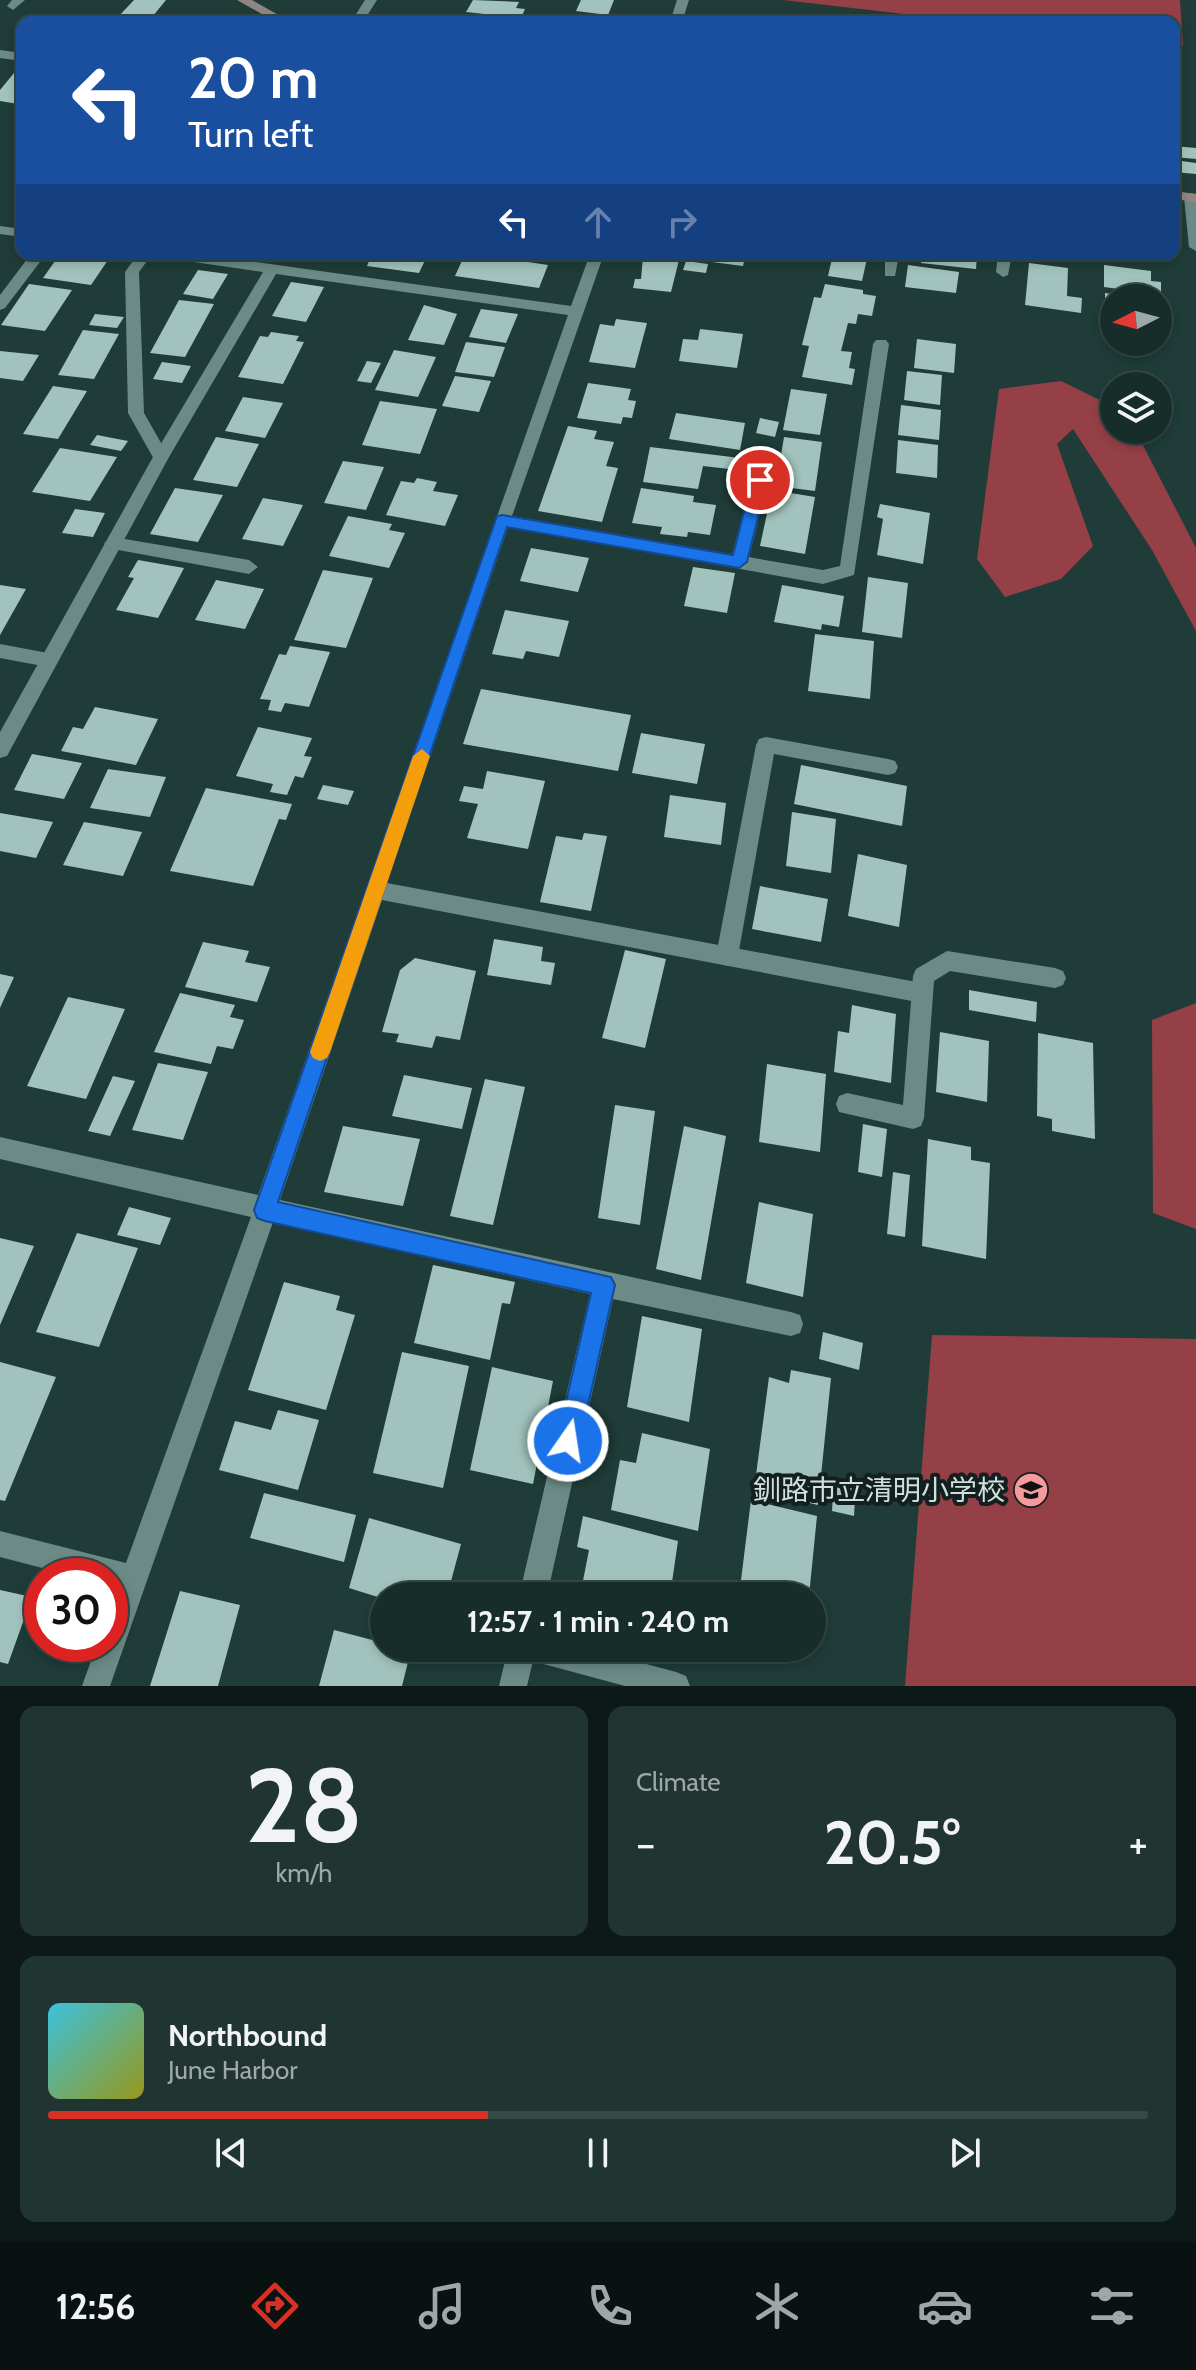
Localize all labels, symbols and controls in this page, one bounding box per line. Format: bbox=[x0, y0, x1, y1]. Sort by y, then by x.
text: 20 m bbox=[188, 44, 318, 112]
icon: left bbox=[56, 48, 160, 152]
text: Turn left bbox=[188, 112, 313, 156]
icon: left bbox=[492, 200, 536, 244]
icon: ahead bbox=[576, 200, 620, 244]
icon: right bbox=[660, 200, 704, 244]
north arrow bbox=[1100, 284, 1172, 356]
map controls bbox=[1100, 284, 1172, 444]
button: layers bbox=[1100, 372, 1172, 444]
pin bbox=[726, 446, 794, 514]
icon: arrive bbox=[738, 458, 782, 502]
position arrow bbox=[526, 1399, 610, 1483]
school or university icon: 釧路市立清明小学校 bbox=[1012, 1471, 1050, 1509]
place label: 釧路市立清明小学校 bbox=[753, 1473, 1005, 1507]
speed limit sign: 30 bbox=[24, 1558, 128, 1662]
text: 12:57 · 1 min · 240 m bbox=[467, 1603, 729, 1640]
text: 28 bbox=[245, 1742, 363, 1868]
text: Climate bbox=[636, 1766, 721, 1798]
text: 20.5° bbox=[824, 1806, 960, 1879]
text: − bbox=[636, 1817, 655, 1870]
text: + bbox=[1129, 1817, 1148, 1870]
text: km/h bbox=[276, 1857, 332, 1889]
text: Northbound bbox=[168, 2017, 327, 2054]
text: June Harbor bbox=[168, 2054, 297, 2086]
icon: previous bbox=[209, 2131, 253, 2175]
icon: pause bbox=[576, 2131, 620, 2175]
icon: next bbox=[943, 2131, 987, 2175]
icon: directions bbox=[247, 2278, 303, 2334]
icon: music bbox=[414, 2278, 470, 2334]
icon: phone bbox=[582, 2278, 638, 2334]
icon: climate bbox=[749, 2278, 805, 2334]
icon: car bbox=[917, 2278, 973, 2334]
icon: filters bbox=[1084, 2278, 1140, 2334]
text: 12:56 bbox=[56, 2284, 136, 2328]

